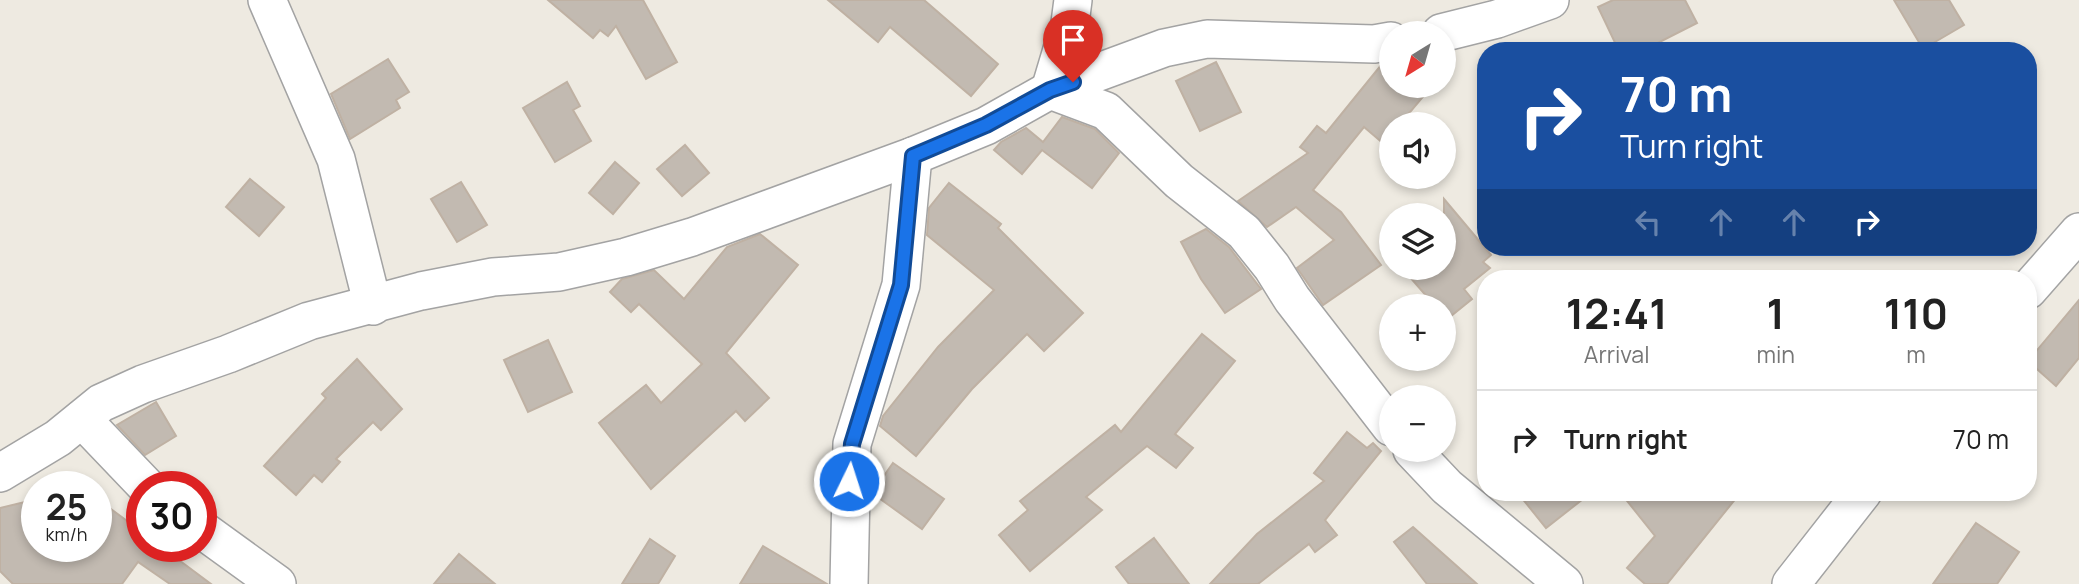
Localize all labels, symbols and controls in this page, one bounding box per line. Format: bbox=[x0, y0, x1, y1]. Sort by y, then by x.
pin bbox=[1043, 10, 1103, 82]
icon: arrive bbox=[1054, 21, 1092, 59]
north arrow bbox=[1379, 21, 1456, 98]
map controls bbox=[1379, 21, 1456, 462]
text: 70 m bbox=[1620, 60, 1732, 127]
icon: right bbox=[1505, 70, 1596, 161]
button: sound bbox=[1379, 112, 1456, 189]
text: Turn right bbox=[1620, 124, 1763, 168]
button: layers bbox=[1379, 203, 1456, 280]
icon: left bbox=[1629, 203, 1667, 241]
icon: ahead bbox=[1702, 203, 1740, 241]
icon: ahead bbox=[1775, 203, 1813, 241]
icon: right bbox=[1848, 203, 1886, 241]
text: 12:41 bbox=[1566, 284, 1668, 342]
text: 1 bbox=[1766, 284, 1785, 342]
text: 110 bbox=[1884, 284, 1948, 342]
button: + bbox=[1379, 294, 1456, 371]
text: Arrival bbox=[1584, 338, 1650, 370]
text: min bbox=[1756, 338, 1795, 370]
text: m bbox=[1906, 338, 1926, 370]
button: − bbox=[1379, 385, 1456, 462]
icon: right bbox=[1505, 420, 1543, 458]
text: Turn right bbox=[1564, 421, 1688, 457]
text: 70 m bbox=[1953, 421, 2009, 457]
position arrow bbox=[812, 444, 886, 518]
speed limit sign: 30 bbox=[126, 471, 217, 562]
text: 25 bbox=[46, 483, 87, 531]
text: km/h bbox=[46, 522, 87, 546]

